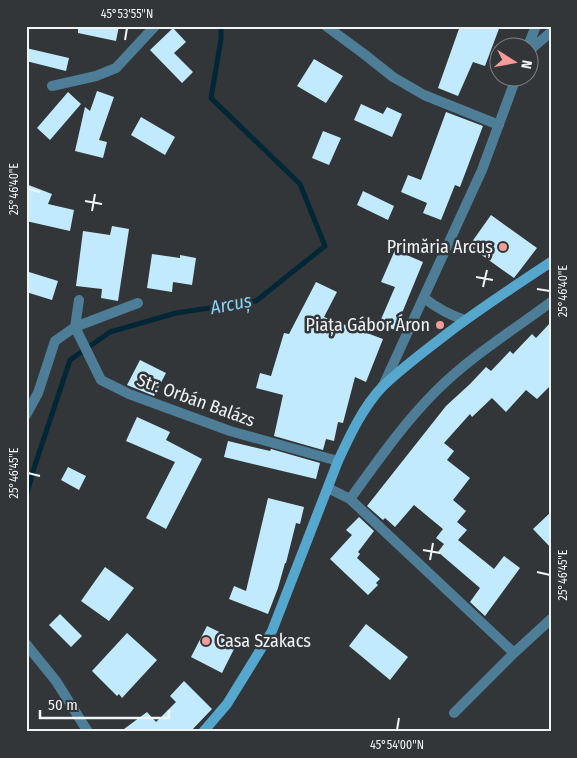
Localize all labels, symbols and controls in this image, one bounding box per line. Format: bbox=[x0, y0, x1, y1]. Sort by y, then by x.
text: 45°53'55"N bbox=[101, 7, 153, 21]
north arrow bbox=[490, 38, 540, 88]
text: N bbox=[517, 59, 535, 70]
text: 25°46'40"E bbox=[7, 163, 21, 215]
place label: Primăria Arcuș bbox=[387, 236, 493, 258]
marker: Primăria Arcuș bbox=[497, 241, 509, 253]
text: 25°46'40"E bbox=[556, 265, 570, 317]
water label: Arcuș bbox=[207, 289, 254, 319]
place label: Piața Gábor Áron bbox=[306, 313, 430, 336]
marker: Piața Gábor Áron bbox=[434, 319, 446, 331]
street label: Str. Orbán Balázs bbox=[134, 368, 258, 432]
text: 25°46'45"E bbox=[7, 447, 21, 498]
text: 25°46'45"E bbox=[556, 549, 570, 600]
place label: Casa Szakacs bbox=[216, 630, 311, 652]
marker: Casa Szakacs bbox=[200, 635, 212, 647]
scale bar bbox=[40, 688, 169, 720]
text: 50 m bbox=[48, 696, 78, 714]
text: 45°54'00"N bbox=[370, 738, 424, 752]

